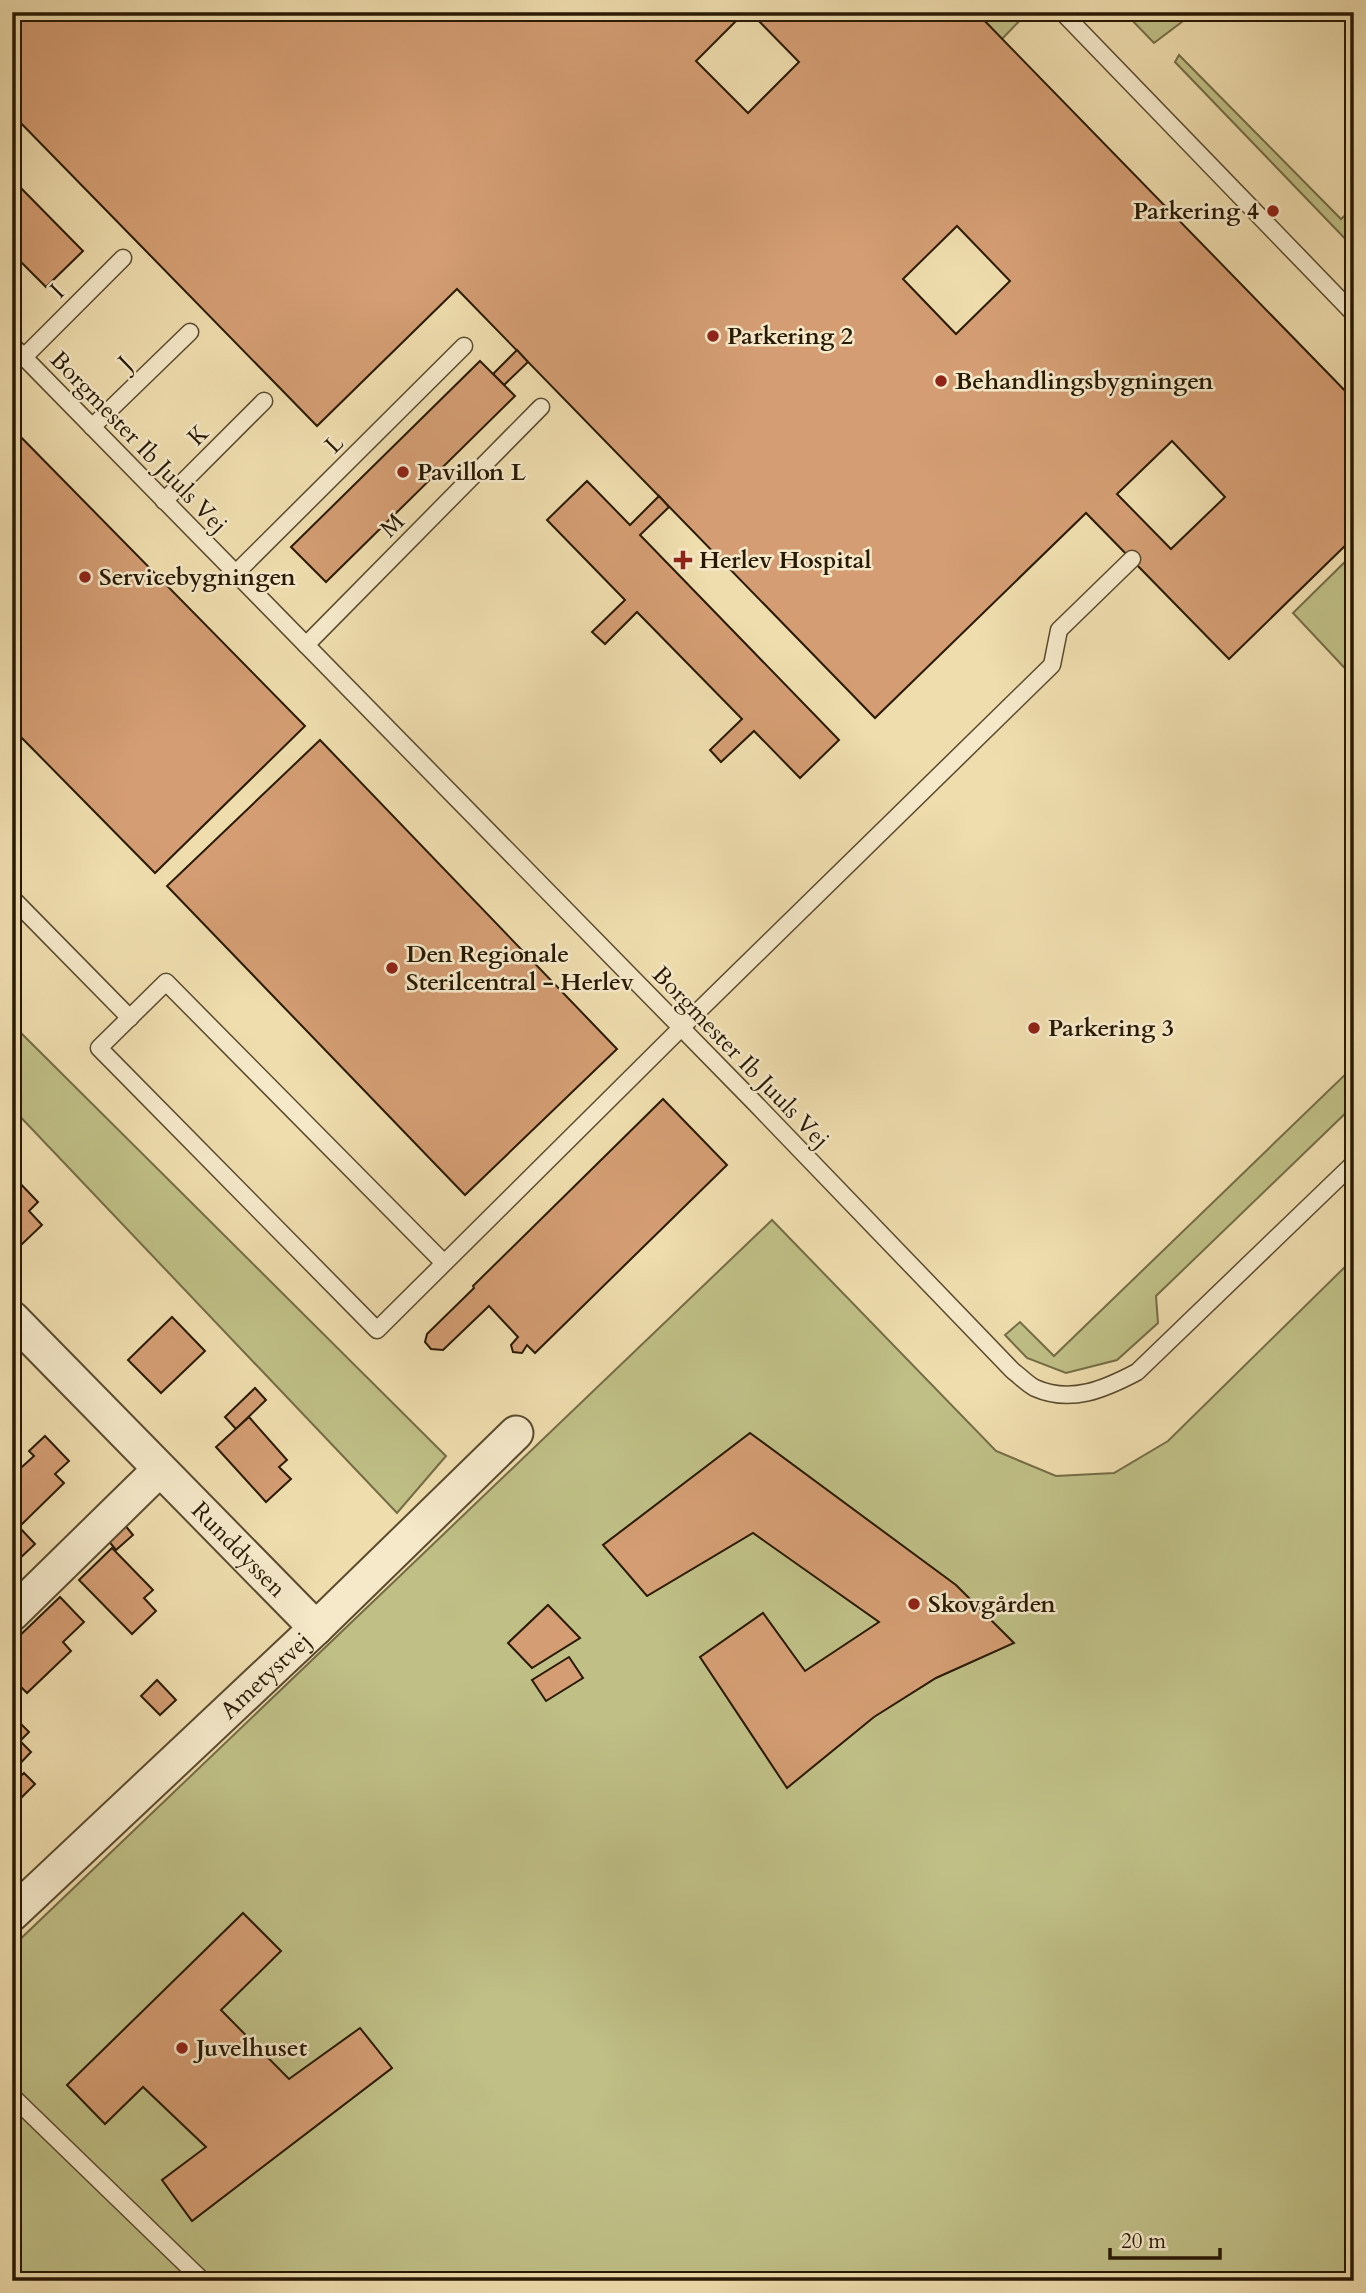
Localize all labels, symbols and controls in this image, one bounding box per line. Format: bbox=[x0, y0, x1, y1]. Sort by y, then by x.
place label: Parkering 4 bbox=[1133, 195, 1259, 228]
marker: Parkering 4 bbox=[1265, 203, 1281, 219]
street label: I bbox=[43, 277, 72, 306]
place label: Parkering 2 bbox=[727, 320, 853, 353]
marker: Parkering 2 bbox=[705, 328, 721, 344]
street label: Borgmester Ib Juuls Vej bbox=[43, 344, 235, 541]
street label: J bbox=[109, 349, 140, 380]
place label: Behandlingsbygningen bbox=[955, 365, 1214, 398]
marker: Behandlingsbygningen bbox=[933, 373, 949, 389]
street label: K bbox=[180, 417, 216, 453]
street label: L bbox=[318, 427, 351, 461]
place label: Pavillon L bbox=[417, 456, 527, 489]
marker: Pavillon L bbox=[395, 464, 411, 480]
street label: M bbox=[373, 505, 412, 545]
place label: Herlev Hospital bbox=[699, 544, 871, 577]
marker: Herlev Hospital bbox=[673, 550, 693, 570]
place label: Servicebygningen bbox=[99, 561, 296, 594]
marker: Servicebygningen bbox=[77, 569, 93, 585]
place label: Den Regionale Sterilcentral - Herlev bbox=[406, 938, 634, 999]
street label: Borgmester Ib Juuls Vej bbox=[645, 959, 837, 1156]
marker: Den Regionale Sterilcentral - Herlev bbox=[384, 960, 400, 976]
place label: Parkering 3 bbox=[1048, 1012, 1174, 1045]
marker: Parkering 3 bbox=[1026, 1020, 1042, 1036]
street label: Runddyssen bbox=[184, 1494, 293, 1605]
place label: Skovgården bbox=[928, 1588, 1056, 1621]
marker: Skovgården bbox=[906, 1596, 922, 1612]
street label: Ametystvej bbox=[213, 1625, 319, 1727]
place label: Juvelhuset bbox=[193, 2032, 308, 2065]
marker: Juvelhuset bbox=[174, 2040, 190, 2056]
scale bar bbox=[1110, 2216, 1221, 2260]
text: 20 m bbox=[1121, 2227, 1166, 2256]

